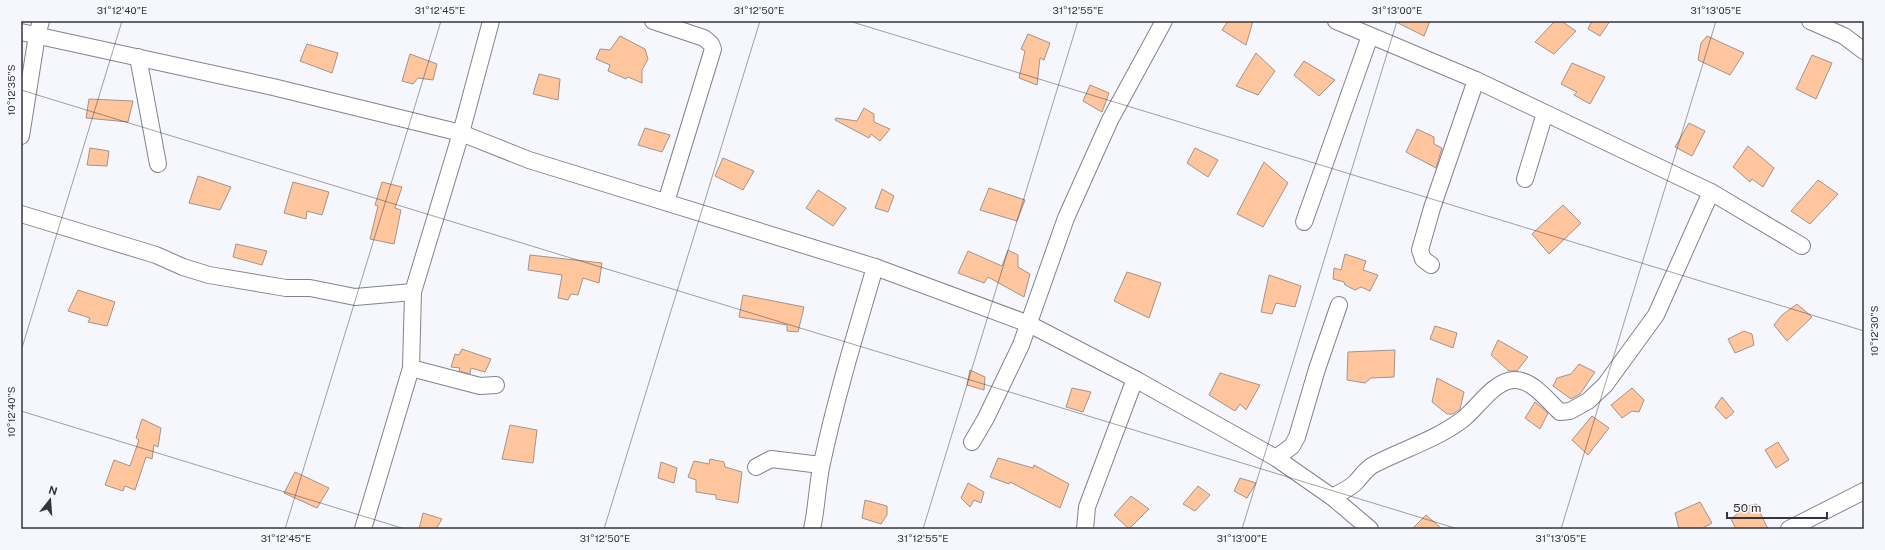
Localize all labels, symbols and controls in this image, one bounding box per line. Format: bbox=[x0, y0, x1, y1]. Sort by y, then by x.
text: 31°12'40"E bbox=[97, 4, 147, 16]
text: 31°12'45"E bbox=[415, 4, 465, 16]
text: 31°12'50"E bbox=[734, 4, 784, 16]
text: 31°12'55"E bbox=[1053, 4, 1103, 16]
text: 31°13'00"E bbox=[1372, 4, 1422, 16]
text: 31°13'05"E bbox=[1691, 4, 1741, 16]
text: 10°12'35"S bbox=[5, 64, 17, 116]
text: 10°12'30"S bbox=[1868, 305, 1880, 356]
text: 10°12'40"S bbox=[5, 386, 17, 437]
north arrow bbox=[30, 480, 70, 520]
text: N bbox=[47, 483, 59, 497]
scale bar bbox=[1727, 494, 1827, 520]
text: 50 m bbox=[1733, 501, 1761, 515]
text: 31°12'45"E bbox=[261, 532, 311, 544]
text: 31°12'50"E bbox=[580, 532, 630, 544]
text: 31°12'55"E bbox=[898, 532, 948, 544]
text: 31°13'00"E bbox=[1217, 532, 1267, 544]
text: 31°13'05"E bbox=[1536, 532, 1586, 544]

